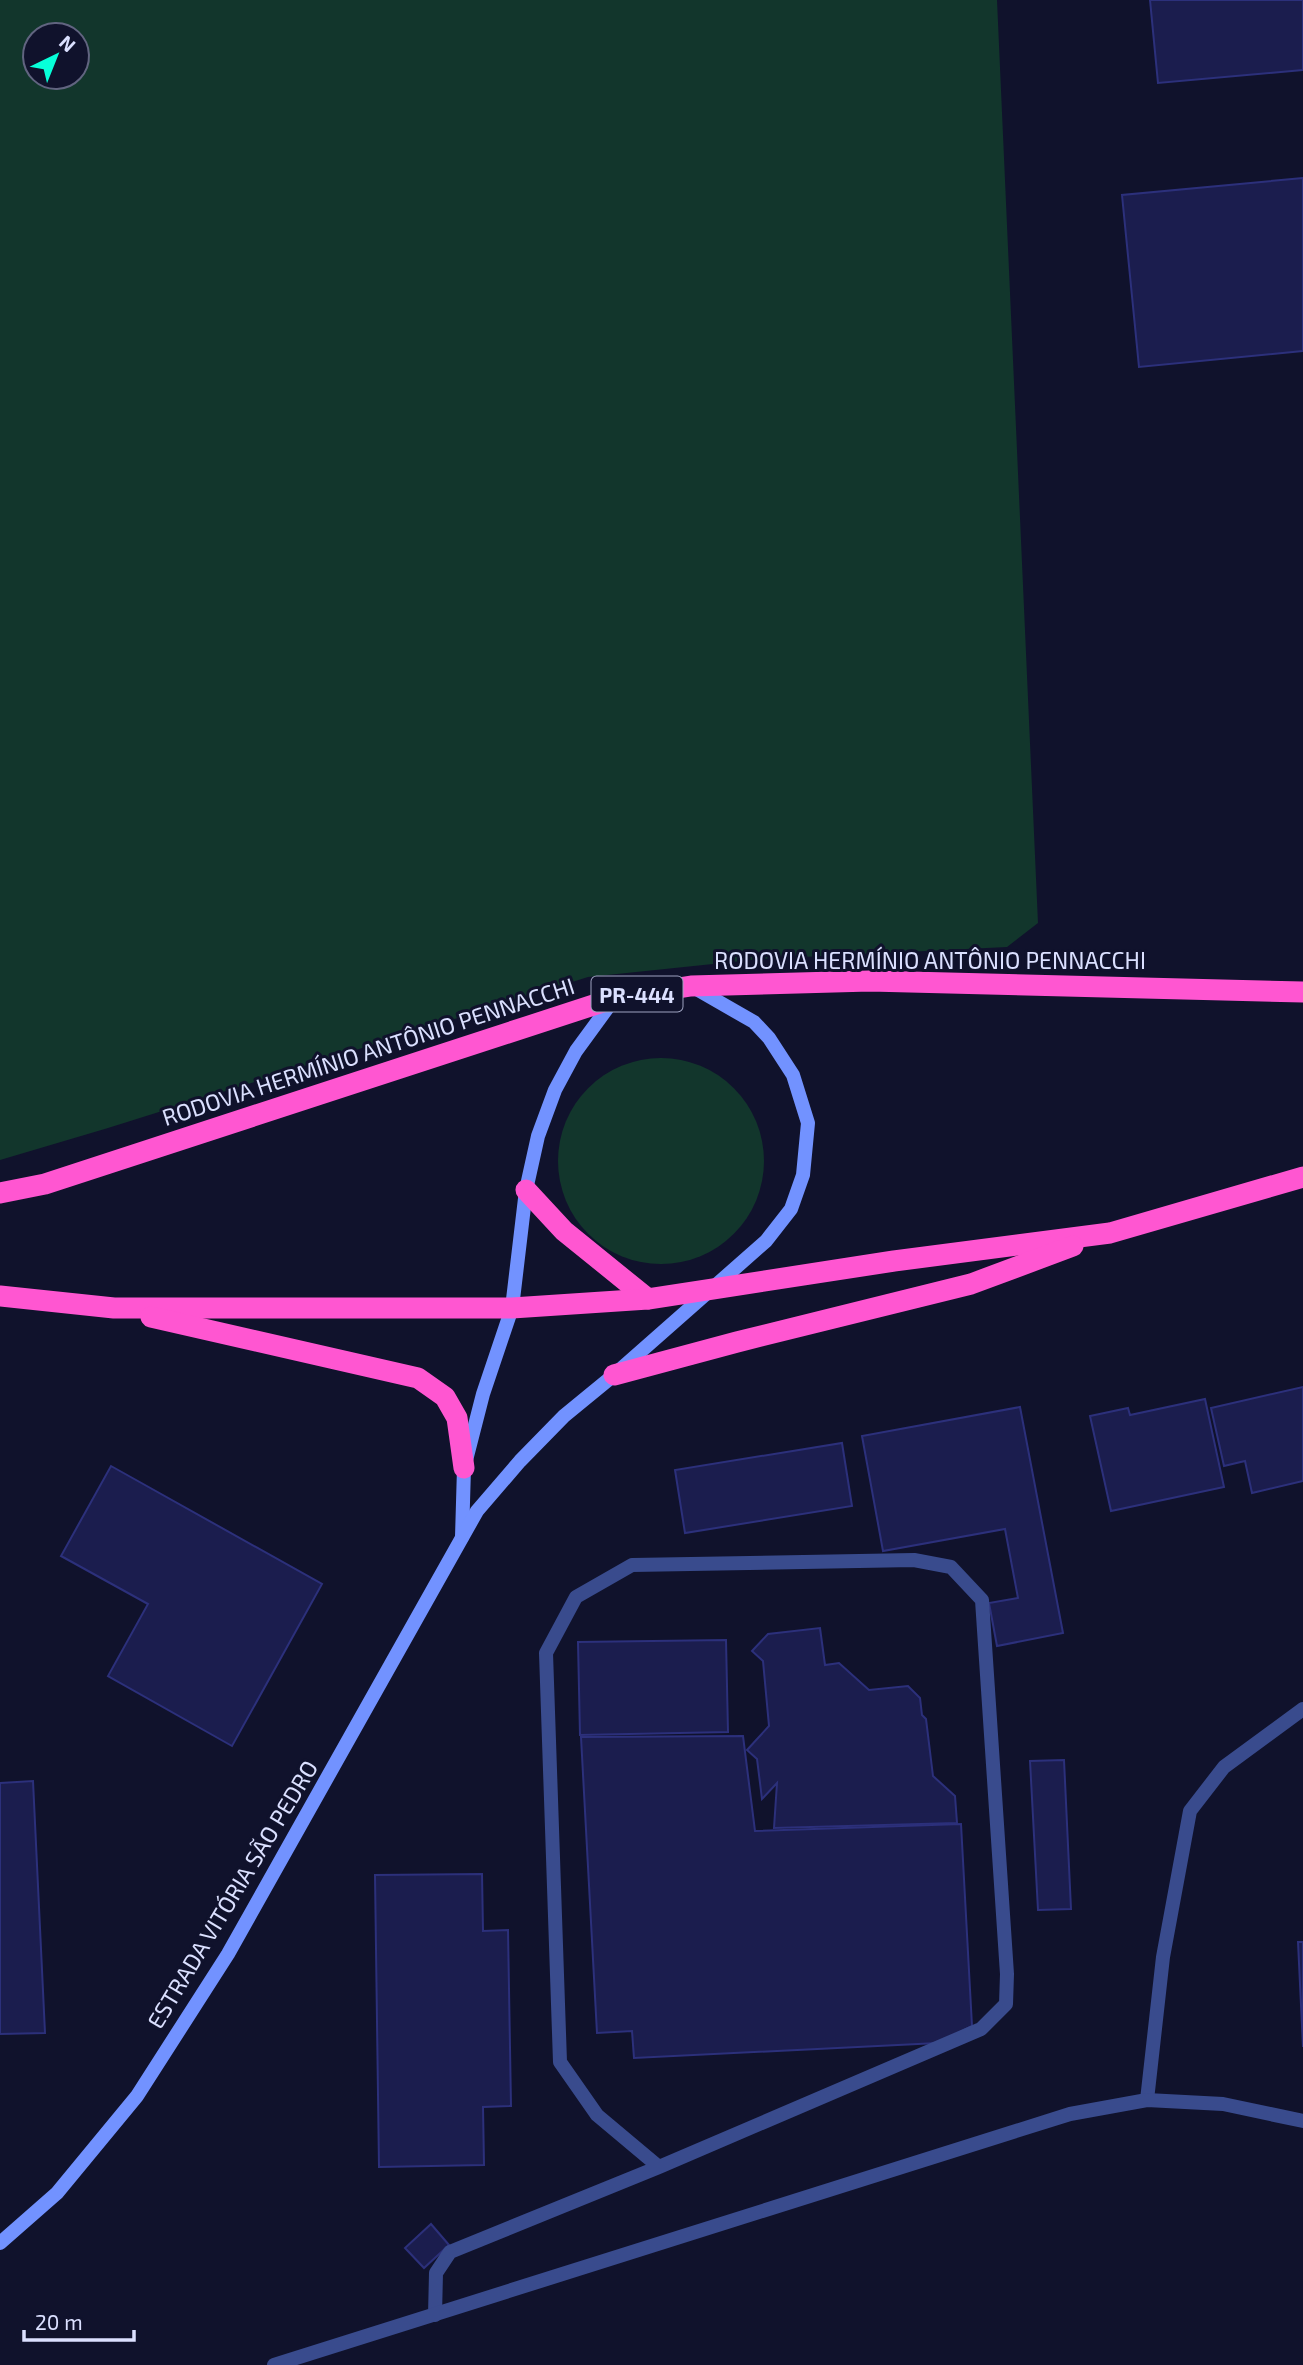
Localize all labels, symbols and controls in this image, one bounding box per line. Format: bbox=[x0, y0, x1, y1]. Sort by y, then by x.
north arrow bbox=[21, 21, 91, 91]
text: N bbox=[55, 30, 81, 56]
street label: RODOVIA HERMÍNIO ANTÔNIO PENNACCHI bbox=[714, 946, 1146, 974]
street label: RODOVIA HERMÍNIO ANTÔNIO PENNACCHI bbox=[158, 971, 578, 1131]
road number: PR-444 bbox=[592, 976, 682, 1012]
street label: ESTRADA VITÓRIA SÃO PEDRO bbox=[141, 1755, 323, 2033]
scale bar bbox=[24, 2298, 135, 2342]
text: 20 m bbox=[35, 2309, 83, 2334]

